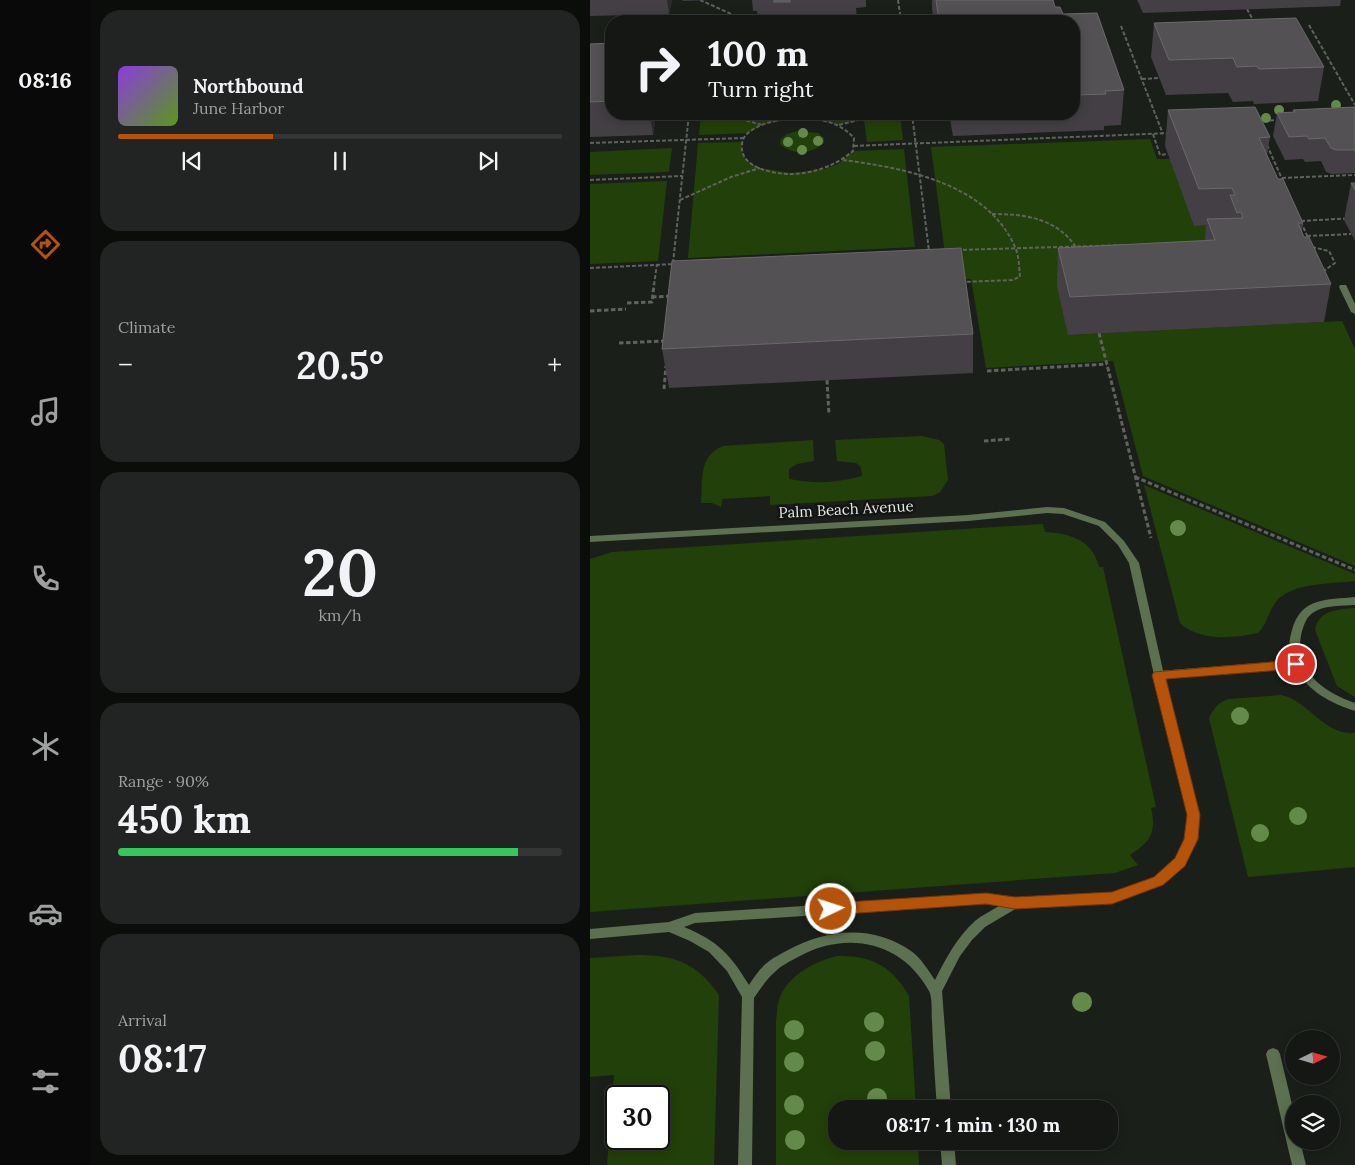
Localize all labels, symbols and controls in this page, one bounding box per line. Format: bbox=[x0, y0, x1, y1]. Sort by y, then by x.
text: 100 m bbox=[708, 31, 808, 76]
icon: right bbox=[625, 35, 690, 100]
text: 08:16 bbox=[18, 66, 72, 94]
text: Northbound bbox=[193, 74, 304, 98]
text: Turn right bbox=[708, 75, 813, 103]
text: June Harbor bbox=[193, 98, 284, 118]
icon: previous bbox=[178, 147, 206, 175]
icon: pause bbox=[326, 147, 354, 175]
icon: next bbox=[474, 147, 502, 175]
icon: directions bbox=[28, 227, 63, 262]
text: Climate bbox=[118, 317, 175, 337]
text: 20.5° bbox=[296, 341, 384, 389]
text: − bbox=[118, 347, 133, 383]
text: + bbox=[547, 347, 562, 383]
icon: music bbox=[28, 394, 63, 429]
street label: Palm Beach Avenue bbox=[778, 496, 914, 522]
text: 20 bbox=[302, 531, 378, 614]
icon: phone bbox=[28, 561, 63, 596]
text: km/h bbox=[318, 605, 362, 625]
pin bbox=[1275, 643, 1317, 685]
icon: arrive bbox=[1282, 650, 1310, 678]
icon: climate bbox=[28, 729, 63, 764]
text: Range · 90% bbox=[118, 771, 209, 791]
text: 450 km bbox=[118, 795, 251, 843]
position arrow bbox=[804, 882, 856, 934]
icon: car bbox=[28, 896, 63, 931]
text: Arrival bbox=[118, 1010, 167, 1030]
north arrow bbox=[1285, 1030, 1340, 1085]
map controls bbox=[1285, 1030, 1340, 1150]
text: 08:17 bbox=[118, 1034, 207, 1082]
icon: filters bbox=[28, 1064, 63, 1099]
speed limit sign: 30 bbox=[605, 1085, 670, 1150]
button: layers bbox=[1285, 1095, 1340, 1150]
text: 08:17 · 1 min · 130 m bbox=[886, 1113, 1060, 1137]

